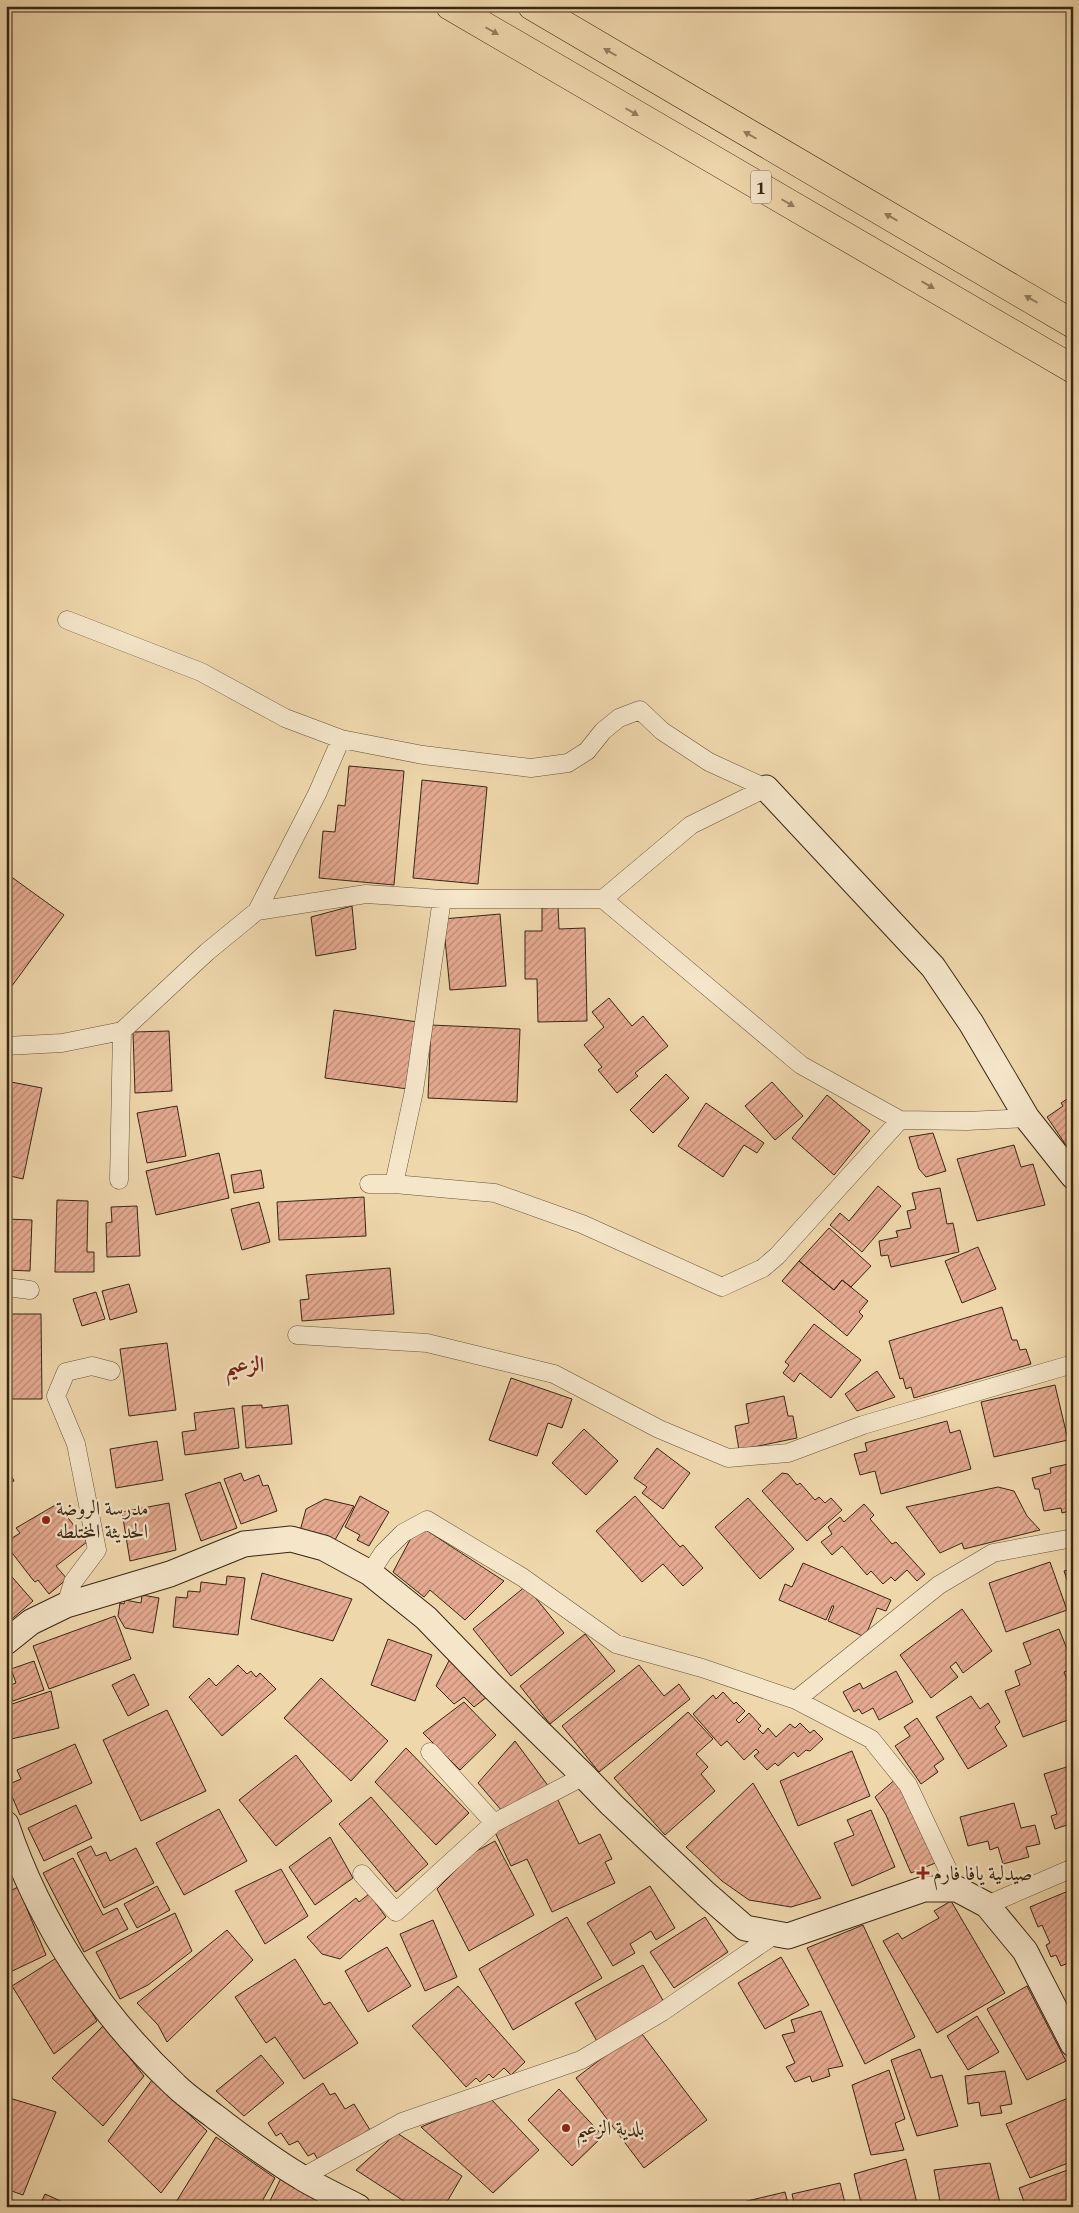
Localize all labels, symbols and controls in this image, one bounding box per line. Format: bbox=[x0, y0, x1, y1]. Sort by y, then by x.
one-way arrow bbox=[485, 26, 498, 35]
one-way arrow bbox=[604, 48, 617, 57]
one-way arrow bbox=[626, 108, 639, 117]
one-way arrow bbox=[744, 130, 757, 139]
road number: 1 bbox=[751, 170, 771, 203]
one-way arrow bbox=[781, 199, 795, 207]
one-way arrow bbox=[884, 213, 897, 222]
one-way arrow bbox=[922, 280, 935, 289]
one-way arrow bbox=[1024, 295, 1037, 304]
district label: الزعيم bbox=[226, 1348, 264, 1387]
place label: مدرسة الروضة الحديثة المختلطه bbox=[56, 1493, 149, 1545]
marker: مدرسة الروضة الحديثة المختلطه bbox=[40, 1514, 52, 1526]
place label: صيدلية يافا فارم bbox=[933, 1858, 1032, 1891]
marker: صيدلية يافا فارم bbox=[917, 1867, 929, 1879]
place label: بلدية الزعيم bbox=[576, 2113, 644, 2148]
marker: بلدية الزعيم bbox=[560, 2122, 572, 2134]

